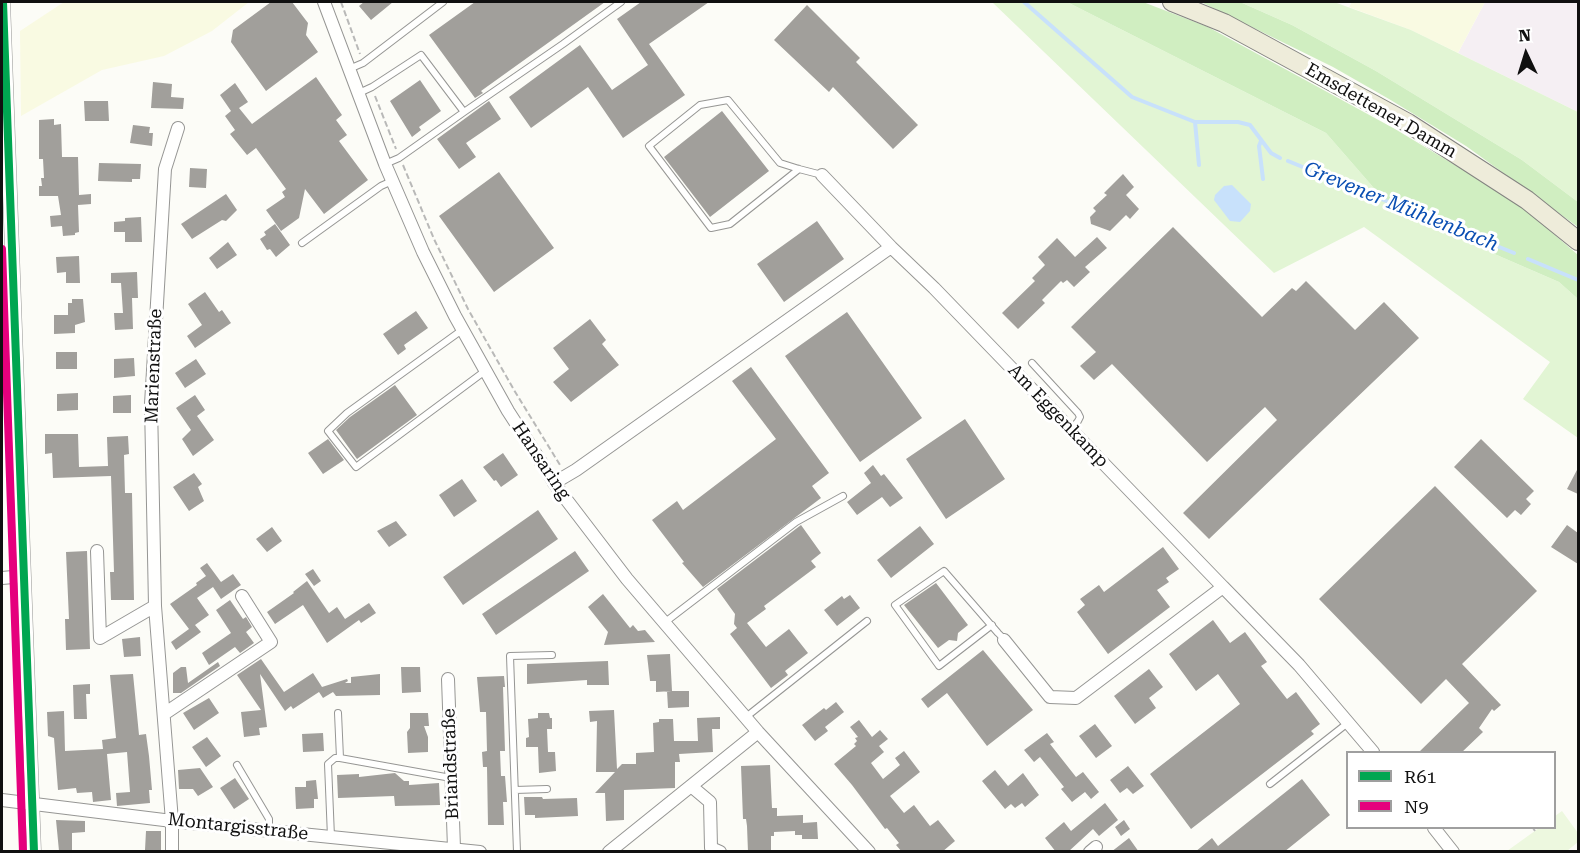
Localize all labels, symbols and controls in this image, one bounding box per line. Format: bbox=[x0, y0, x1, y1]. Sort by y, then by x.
north arrow bbox=[1496, 24, 1556, 84]
text: N bbox=[1518, 26, 1532, 45]
street label: Emsdettener Damm bbox=[1302, 59, 1460, 163]
water label: Grevener Mühlenbach bbox=[1300, 157, 1502, 257]
street label: Marienstraße bbox=[141, 308, 167, 424]
street label: Am Eggenkamp bbox=[1003, 360, 1113, 472]
street label: Hansaring bbox=[507, 418, 575, 504]
street label: Briandstraße bbox=[438, 708, 464, 820]
legend bbox=[1346, 751, 1556, 829]
text: R61 bbox=[1404, 766, 1437, 787]
text: N9 bbox=[1404, 796, 1428, 817]
street label: Montargisstraße bbox=[167, 809, 309, 845]

